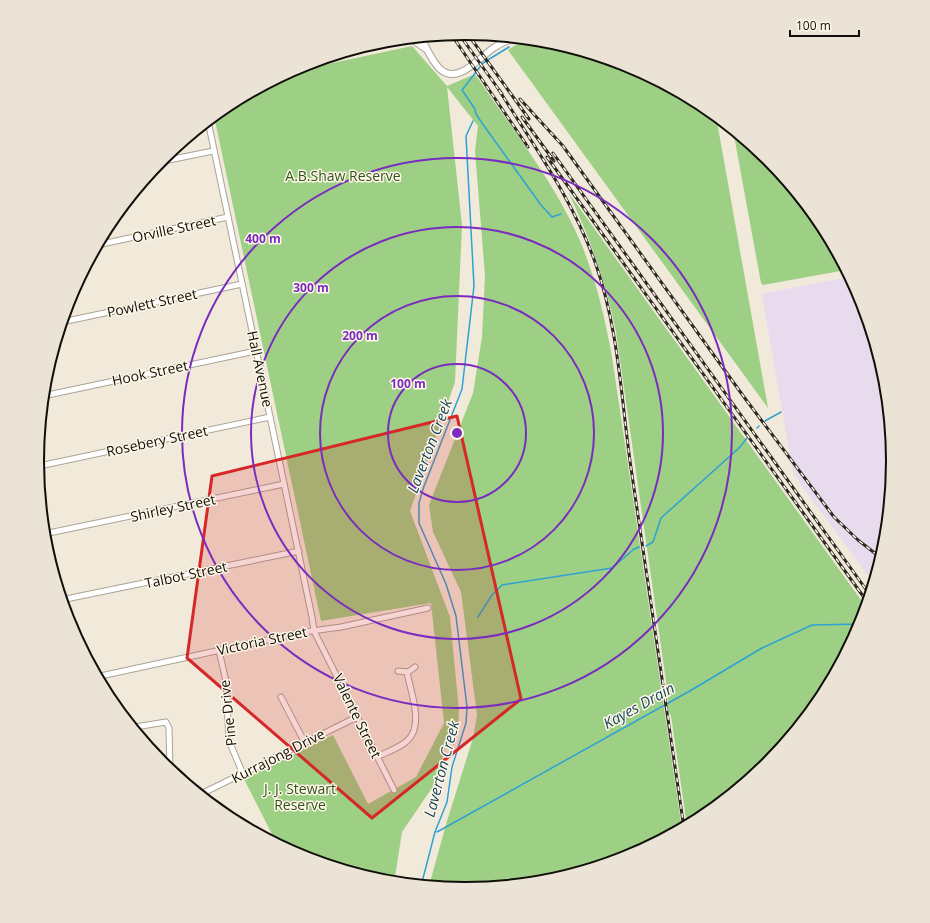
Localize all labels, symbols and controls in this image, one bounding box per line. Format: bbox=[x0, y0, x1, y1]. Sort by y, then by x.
scale bar bbox=[790, 12, 859, 38]
text: 100 m bbox=[796, 17, 831, 34]
park label: A.B.Shaw Reserve bbox=[285, 166, 401, 185]
street label: Orville Street bbox=[130, 210, 217, 247]
text: 400 m bbox=[245, 230, 281, 247]
text: 300 m bbox=[293, 279, 329, 296]
street label: Powlett Street bbox=[105, 284, 199, 321]
text: 200 m bbox=[342, 327, 378, 344]
street label: Hall Avenue bbox=[243, 329, 278, 409]
street label: Hook Street bbox=[110, 355, 190, 390]
text: 100 m bbox=[390, 375, 426, 392]
water label: Laverton Creek bbox=[402, 395, 456, 495]
street label: Rosebery Street bbox=[104, 420, 209, 461]
centre of rings bbox=[450, 426, 464, 440]
street label: Shirley Street bbox=[129, 489, 217, 526]
street label: Talbot Street bbox=[143, 557, 229, 593]
street label: Victoria Street bbox=[215, 622, 309, 659]
street label: Valente Street bbox=[329, 670, 386, 761]
water label: Kayes Drain bbox=[599, 677, 678, 733]
street label: Pine Drive bbox=[215, 679, 240, 747]
water label: Laverton Creek bbox=[419, 718, 464, 819]
street label: Kurrajong Drive bbox=[228, 724, 328, 787]
park label: J. J. Stewart Reserve bbox=[262, 779, 336, 814]

